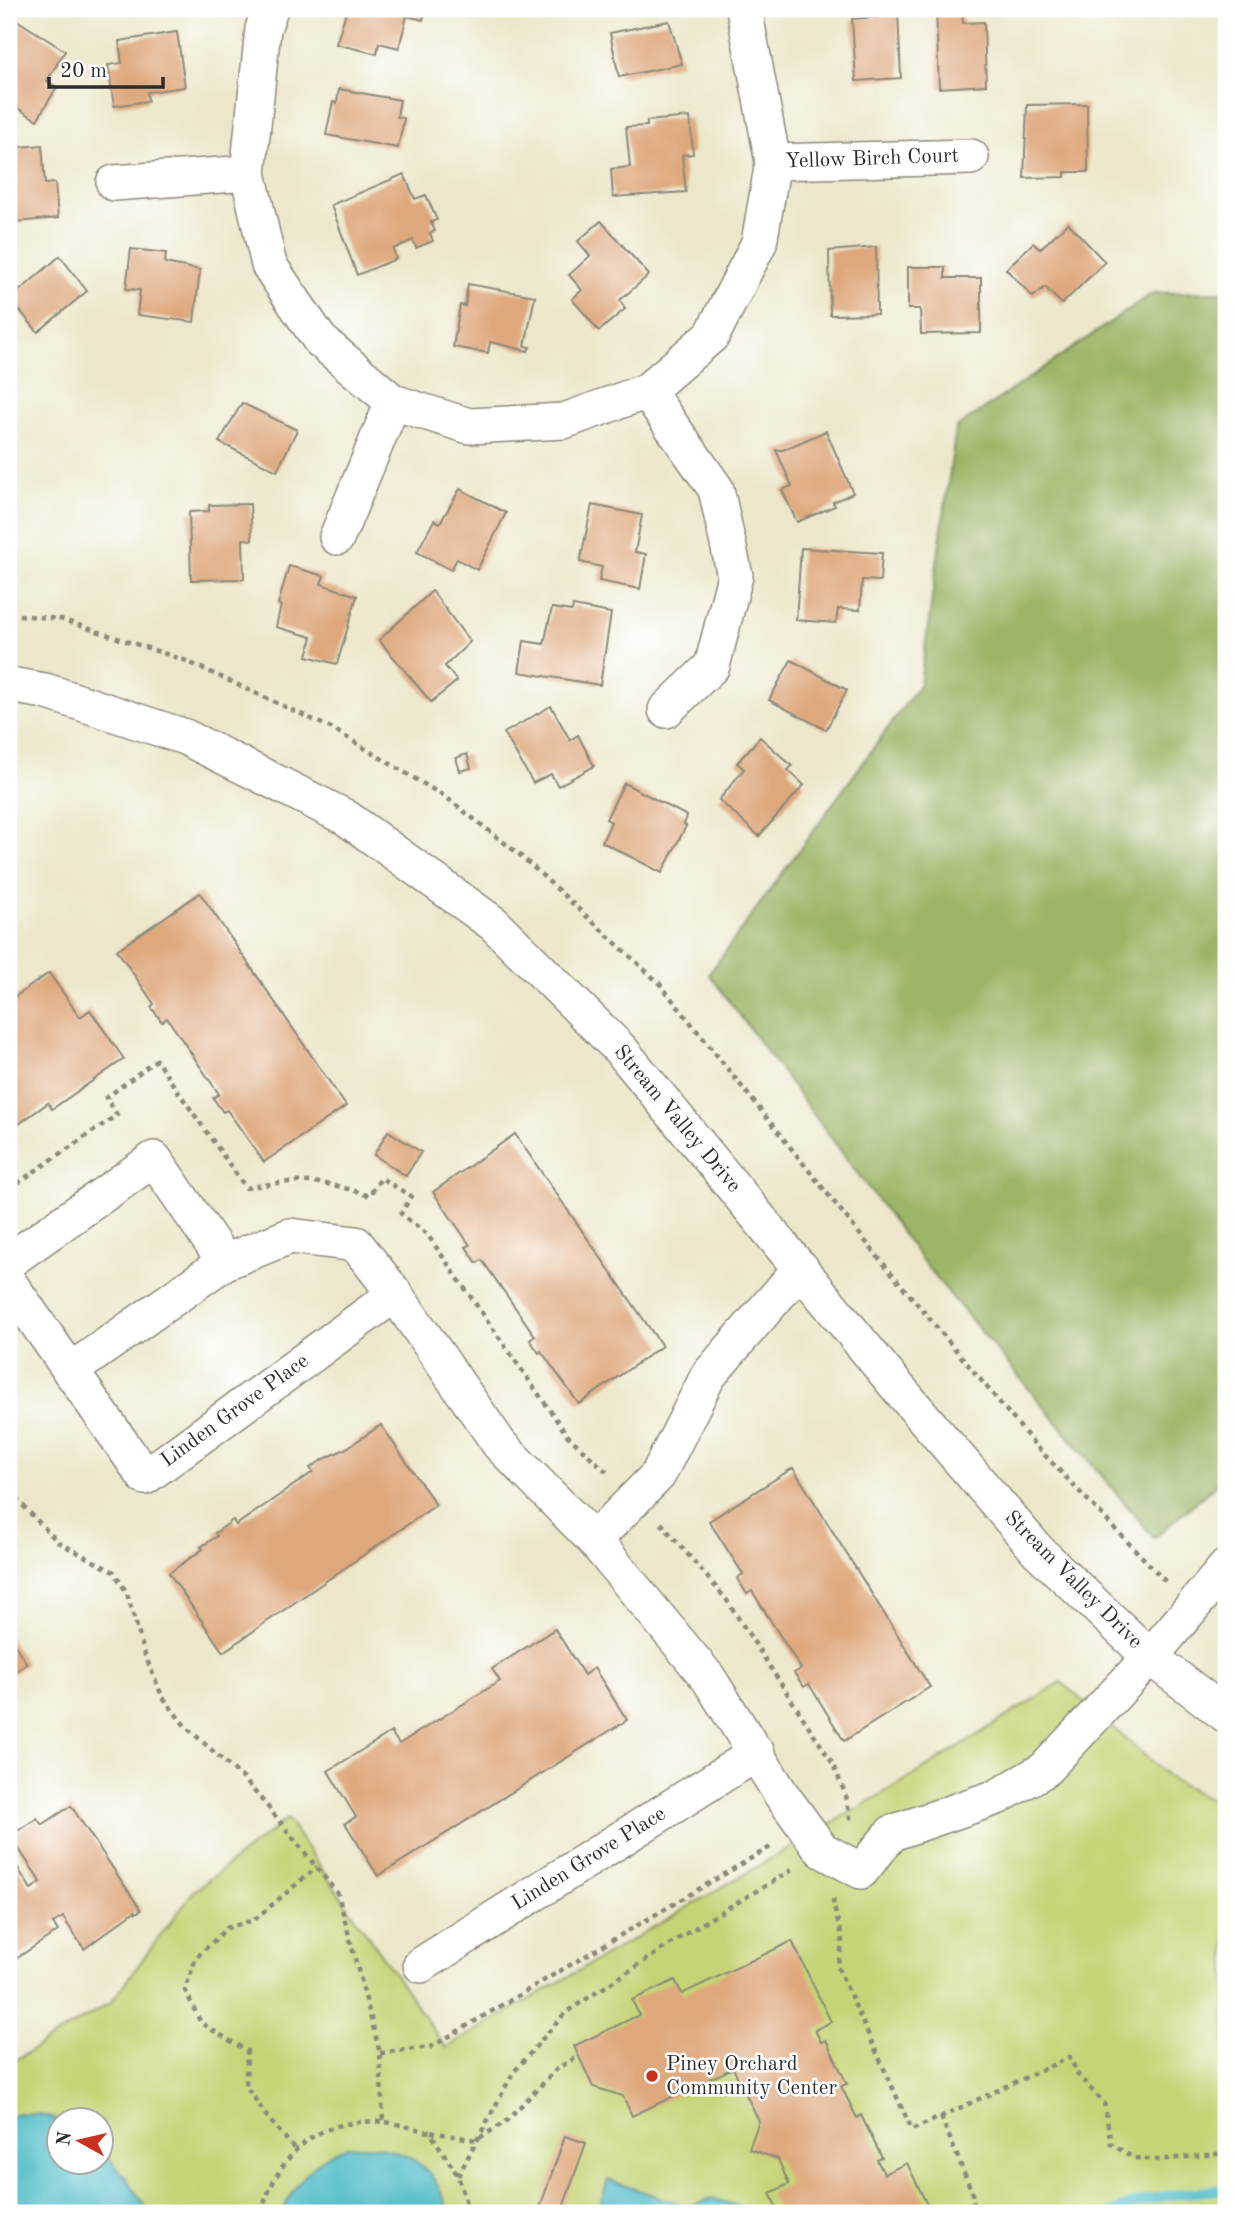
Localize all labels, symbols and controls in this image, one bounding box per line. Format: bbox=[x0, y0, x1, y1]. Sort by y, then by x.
scale bar bbox=[49, 46, 163, 90]
text: 20 m bbox=[60, 61, 107, 82]
street label: Yellow Birch Court bbox=[785, 145, 959, 173]
street label: Stream Valley Drive bbox=[610, 1041, 744, 1197]
street label: Linden Grove Place bbox=[157, 1350, 313, 1472]
street label: Stream Valley Drive bbox=[1000, 1507, 1146, 1653]
street label: Linden Grove Place bbox=[508, 1803, 670, 1915]
place label: Piney Orchard Community Center bbox=[666, 2054, 837, 2099]
marker: Piney Orchard Community Center bbox=[644, 2068, 660, 2084]
north arrow bbox=[46, 2106, 116, 2176]
text: N bbox=[55, 2130, 76, 2147]

